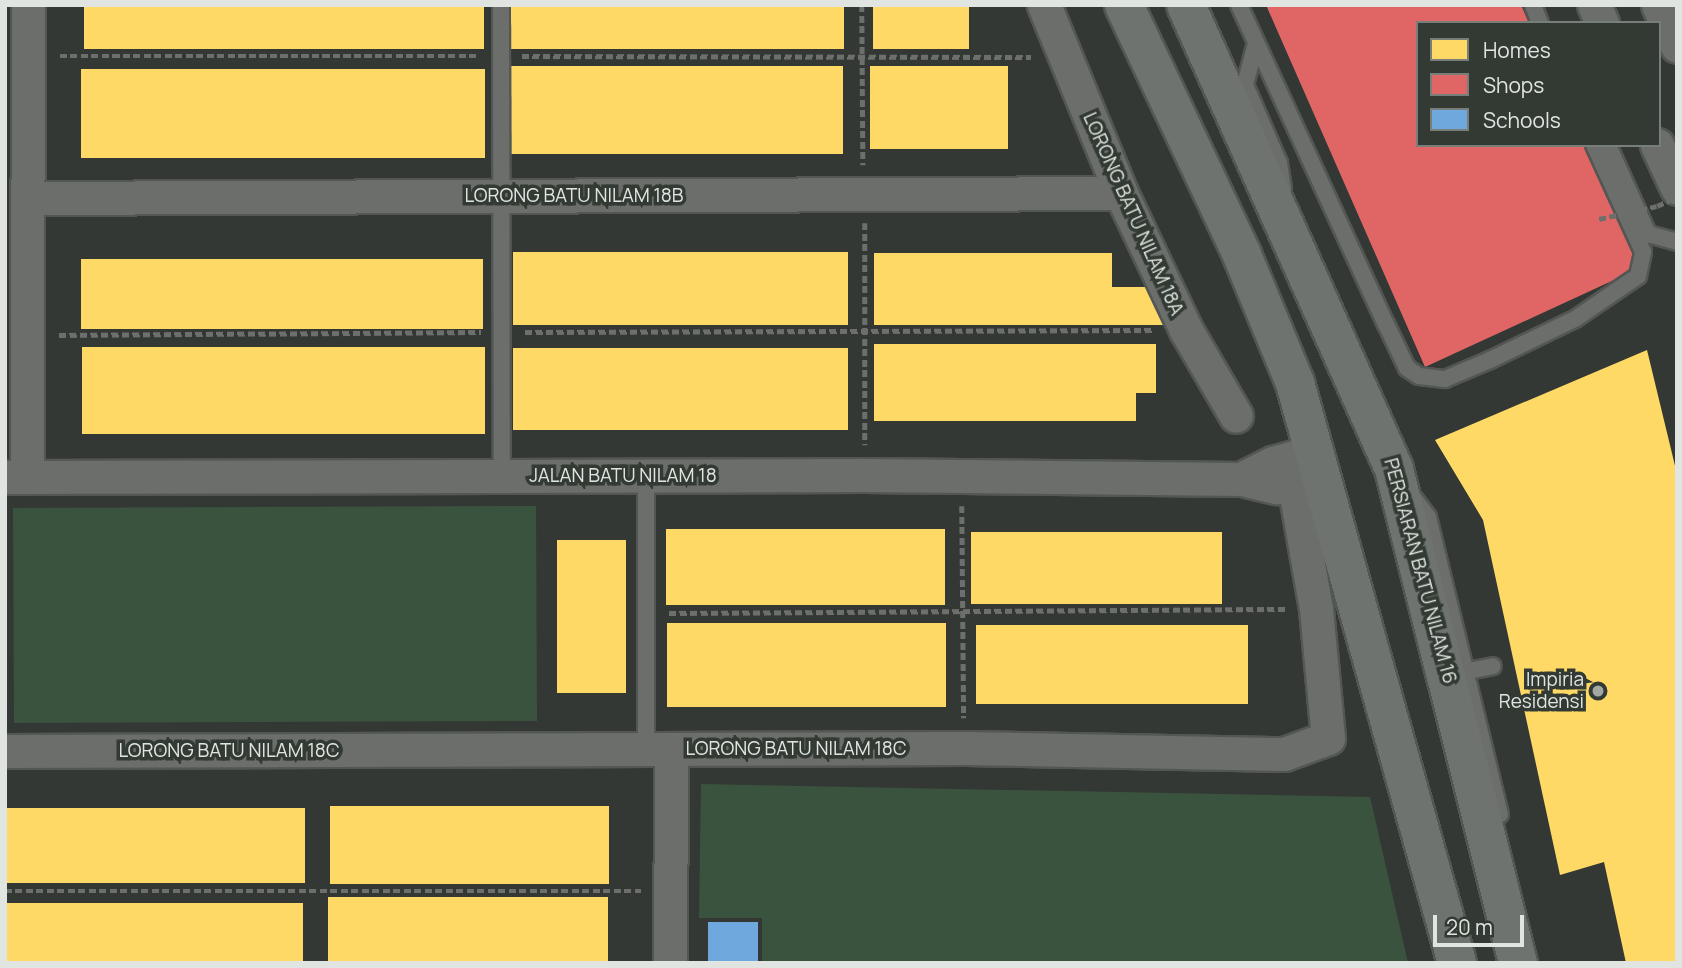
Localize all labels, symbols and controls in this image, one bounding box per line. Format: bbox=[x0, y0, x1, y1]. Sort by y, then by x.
legend bbox=[1416, 21, 1661, 147]
text: Homes bbox=[1483, 36, 1551, 64]
text: Shops bbox=[1483, 71, 1544, 99]
text: Schools bbox=[1483, 106, 1561, 134]
street label: LORONG BATU NILAM 18A bbox=[1078, 109, 1188, 319]
street label: LORONG BATU NILAM 18B bbox=[464, 185, 684, 207]
street label: PERSIARAN BATU NILAM 16 bbox=[1379, 456, 1461, 686]
street label: JALAN BATU NILAM 18 bbox=[529, 465, 717, 487]
place label: Impiria Residensi bbox=[1499, 669, 1584, 713]
marker: Impiria Residensi bbox=[1590, 683, 1606, 699]
street label: LORONG BATU NILAM 18C bbox=[686, 738, 906, 760]
street label: LORONG BATU NILAM 18C bbox=[119, 740, 339, 762]
scale bar bbox=[1437, 902, 1528, 946]
text: 20 m bbox=[1446, 913, 1493, 941]

